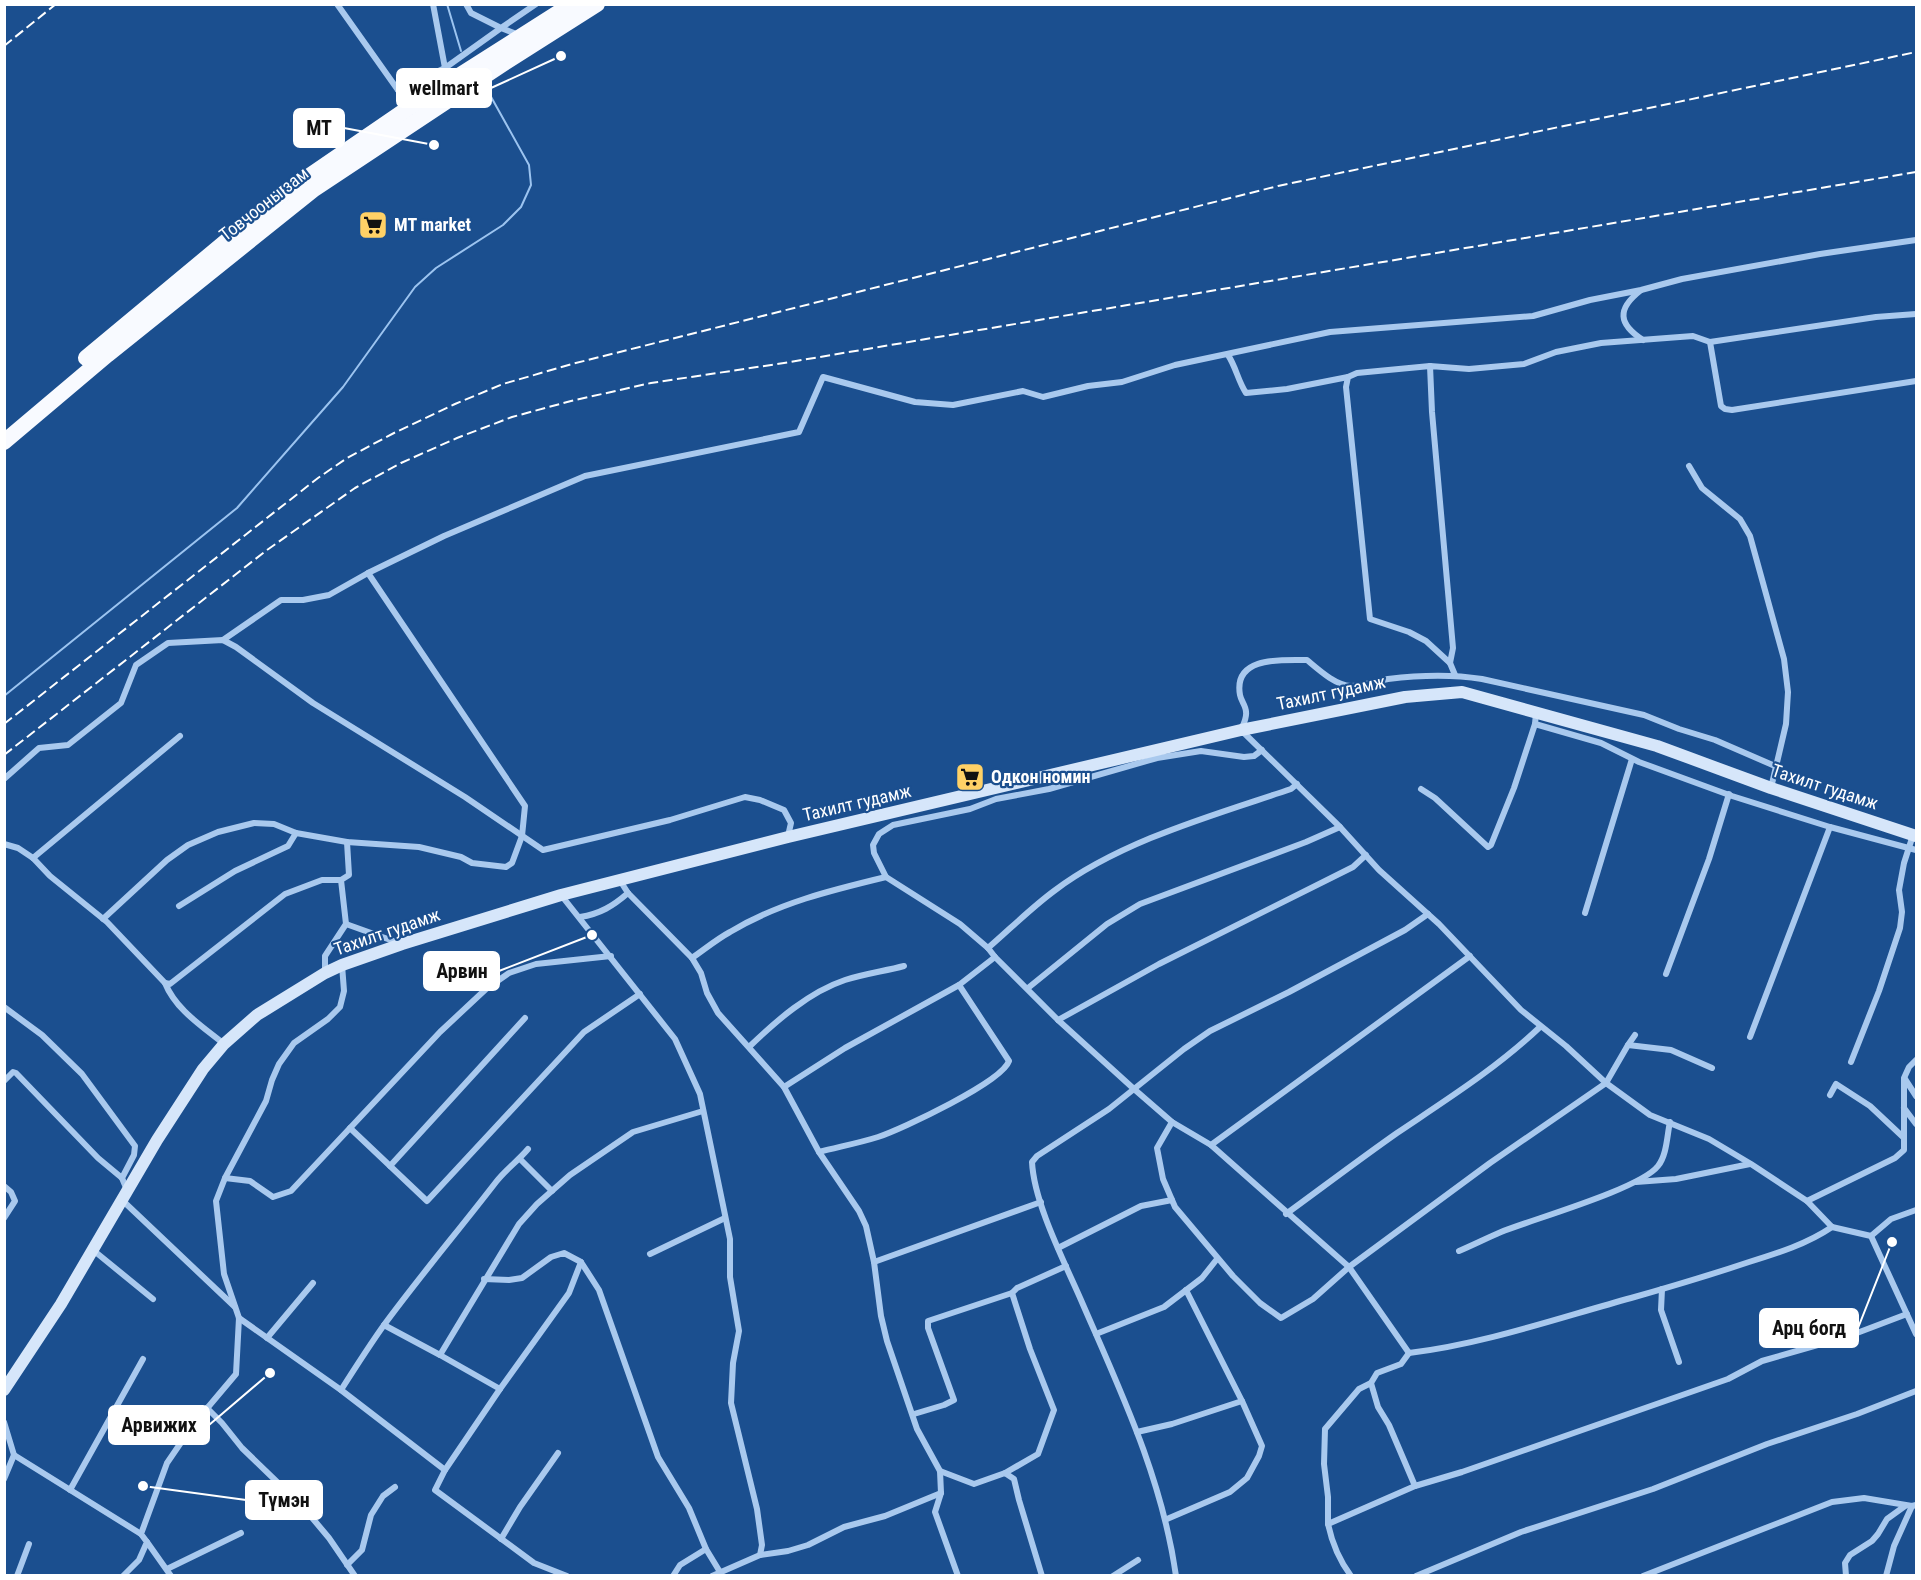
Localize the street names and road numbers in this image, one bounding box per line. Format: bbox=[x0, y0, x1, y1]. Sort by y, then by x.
street label: Товчооны зам bbox=[215, 162, 312, 245]
street label: Тахилт гудамж bbox=[1275, 671, 1387, 714]
street label: Тахилт гудамж bbox=[1769, 759, 1881, 814]
street label: Тахилт гудамж bbox=[801, 780, 913, 825]
street label: Тахилт гудамж bbox=[331, 904, 443, 959]

